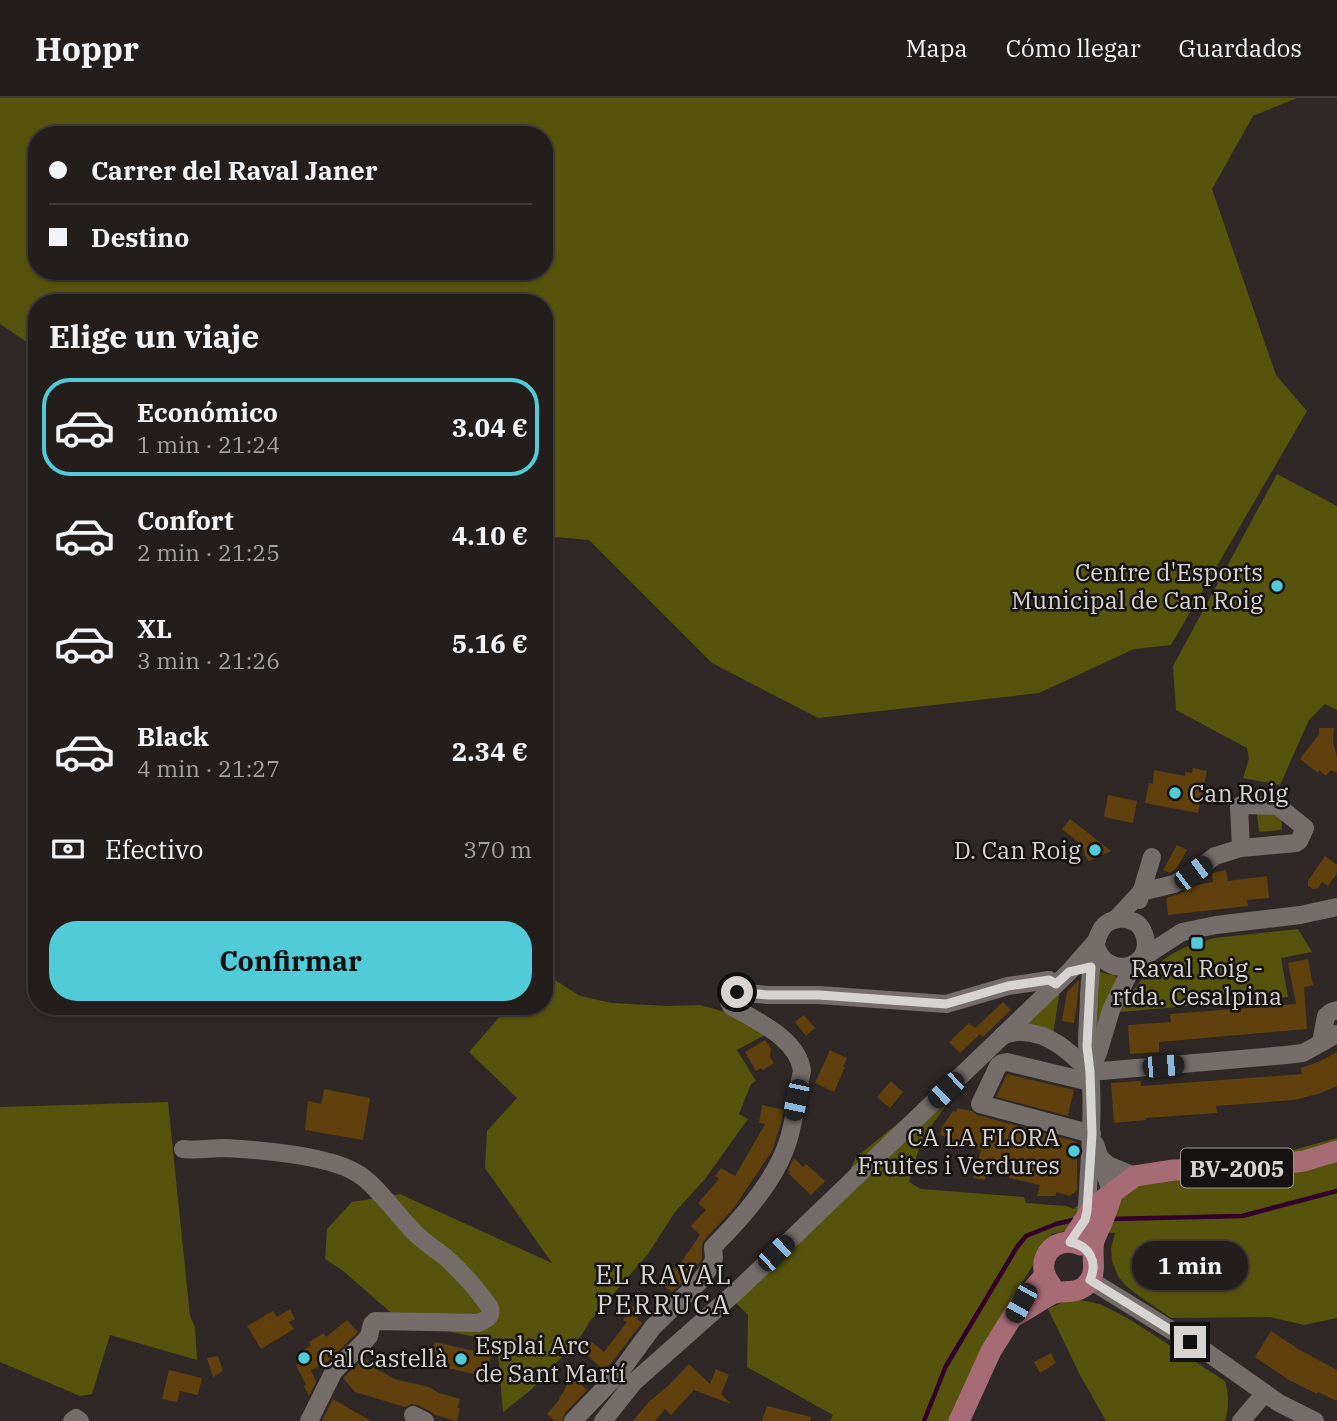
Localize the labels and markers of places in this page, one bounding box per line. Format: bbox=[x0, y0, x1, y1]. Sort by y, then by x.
place label: Centre d'Esports Municipal de Can Roig bbox=[1011, 556, 1263, 616]
marker: Centre d'Esports Municipal de Can Roig bbox=[1269, 578, 1285, 594]
place label: Can Roig bbox=[1189, 777, 1288, 809]
marker: Can Roig bbox=[1167, 785, 1183, 801]
place label: D. Can Roig bbox=[954, 834, 1081, 866]
marker: D. Can Roig bbox=[1087, 842, 1103, 858]
marker: Raval Roig - rtda. Cesalpina bbox=[1189, 935, 1205, 951]
place label: Raval Roig - rtda. Cesalpina bbox=[1112, 952, 1282, 1012]
place label: CA LA FLORA Fruites i Verdures bbox=[858, 1121, 1061, 1181]
marker: CA LA FLORA Fruites i Verdures bbox=[1066, 1143, 1082, 1159]
place label: Esplai Arc de Sant Martí bbox=[475, 1329, 626, 1389]
place label: Cal Castellà bbox=[318, 1342, 448, 1374]
marker: Cal Castellà bbox=[296, 1350, 312, 1366]
marker: Esplai Arc de Sant Martí bbox=[453, 1351, 469, 1367]

